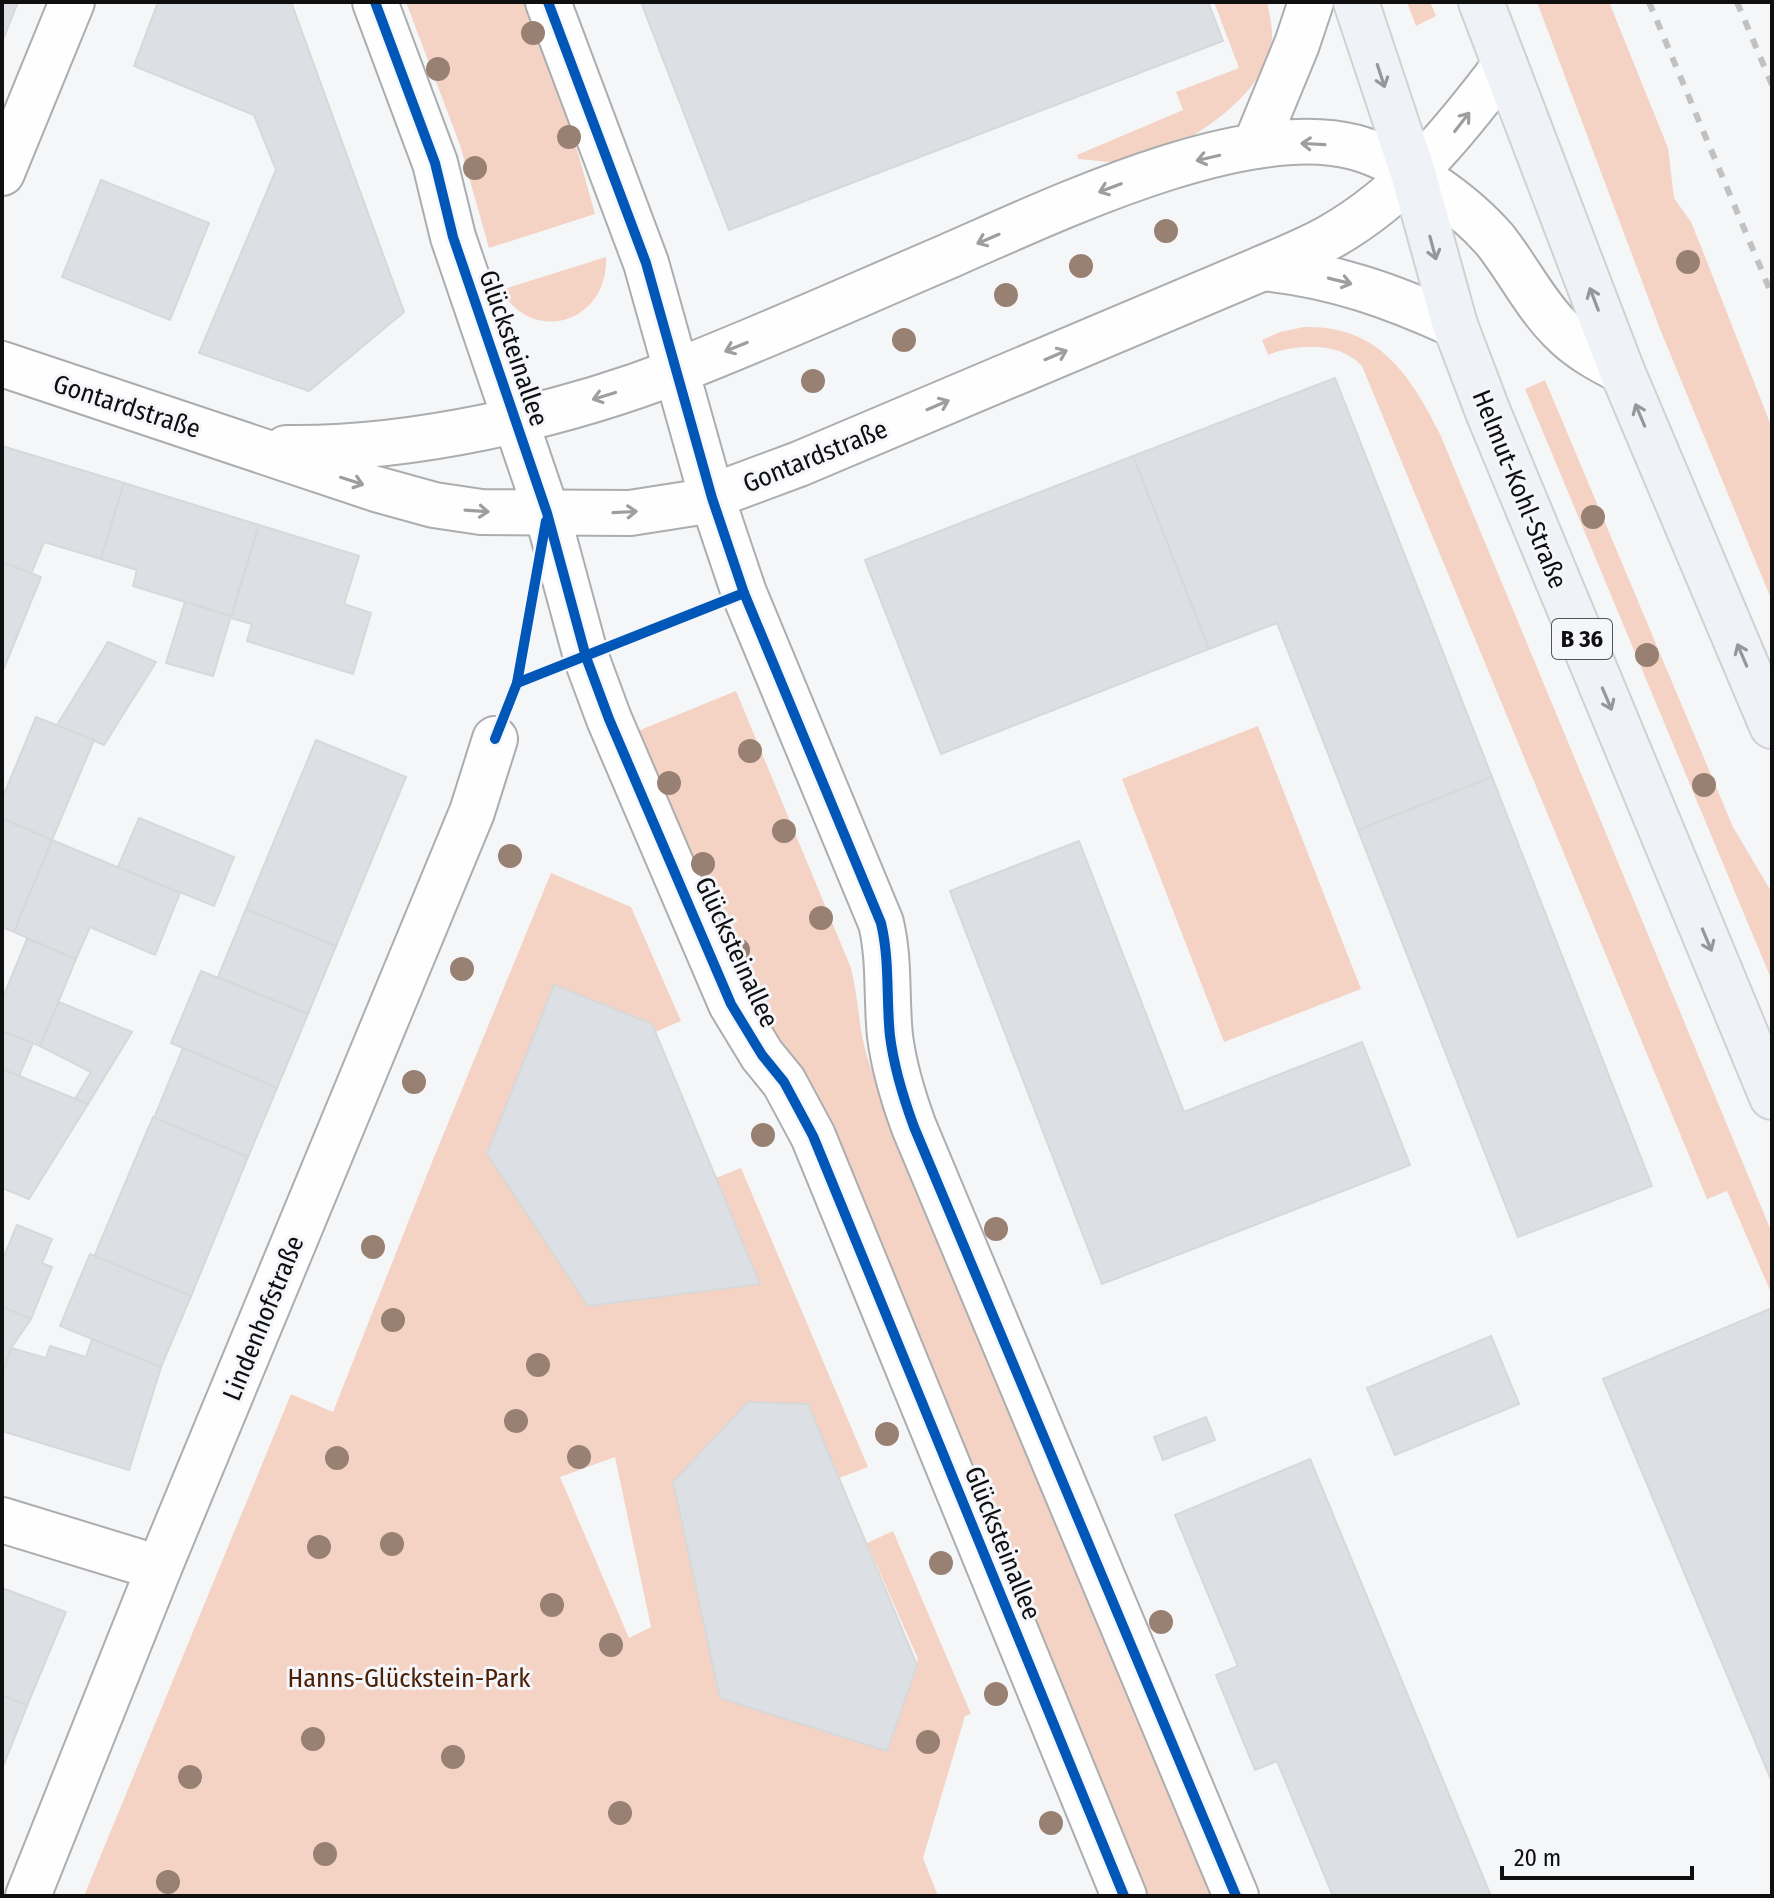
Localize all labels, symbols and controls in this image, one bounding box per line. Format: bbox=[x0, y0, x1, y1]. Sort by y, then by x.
one-way arrow bbox=[1375, 63, 1389, 88]
one-way arrow bbox=[1453, 111, 1470, 133]
one-way arrow bbox=[1300, 136, 1326, 151]
one-way arrow bbox=[1196, 151, 1221, 166]
one-way arrow bbox=[1098, 182, 1123, 196]
one-way arrow bbox=[976, 232, 1001, 247]
one-way arrow bbox=[1426, 235, 1441, 261]
street label: Glücksteinallee bbox=[472, 266, 555, 430]
one-way arrow bbox=[1327, 274, 1353, 289]
one-way arrow bbox=[1586, 287, 1600, 311]
one-way arrow bbox=[724, 340, 749, 355]
one-way arrow bbox=[1043, 346, 1068, 361]
street label: Gontardstraße bbox=[49, 368, 204, 445]
street label: Helmut-Kohl-Straße bbox=[1466, 385, 1573, 593]
one-way arrow bbox=[592, 389, 618, 404]
one-way arrow bbox=[925, 396, 950, 411]
one-way arrow bbox=[1632, 403, 1647, 428]
street label: Gontardstraße bbox=[738, 413, 892, 499]
one-way arrow bbox=[339, 475, 364, 489]
one-way arrow bbox=[463, 504, 490, 519]
one-way arrow bbox=[611, 505, 638, 520]
road number: B 36 bbox=[1552, 619, 1612, 659]
one-way arrow bbox=[1733, 643, 1748, 667]
one-way arrow bbox=[1601, 687, 1615, 711]
street label: Glücksteinallee bbox=[688, 872, 785, 1032]
one-way arrow bbox=[1700, 927, 1715, 952]
street label: Lindenhofstraße bbox=[216, 1231, 311, 1405]
street label: Glücksteinallee bbox=[958, 1462, 1047, 1624]
park label: Hanns-Glückstein-Park bbox=[288, 1663, 531, 1694]
scale bar bbox=[1502, 1830, 1692, 1880]
text: 20 m bbox=[1514, 1844, 1561, 1872]

